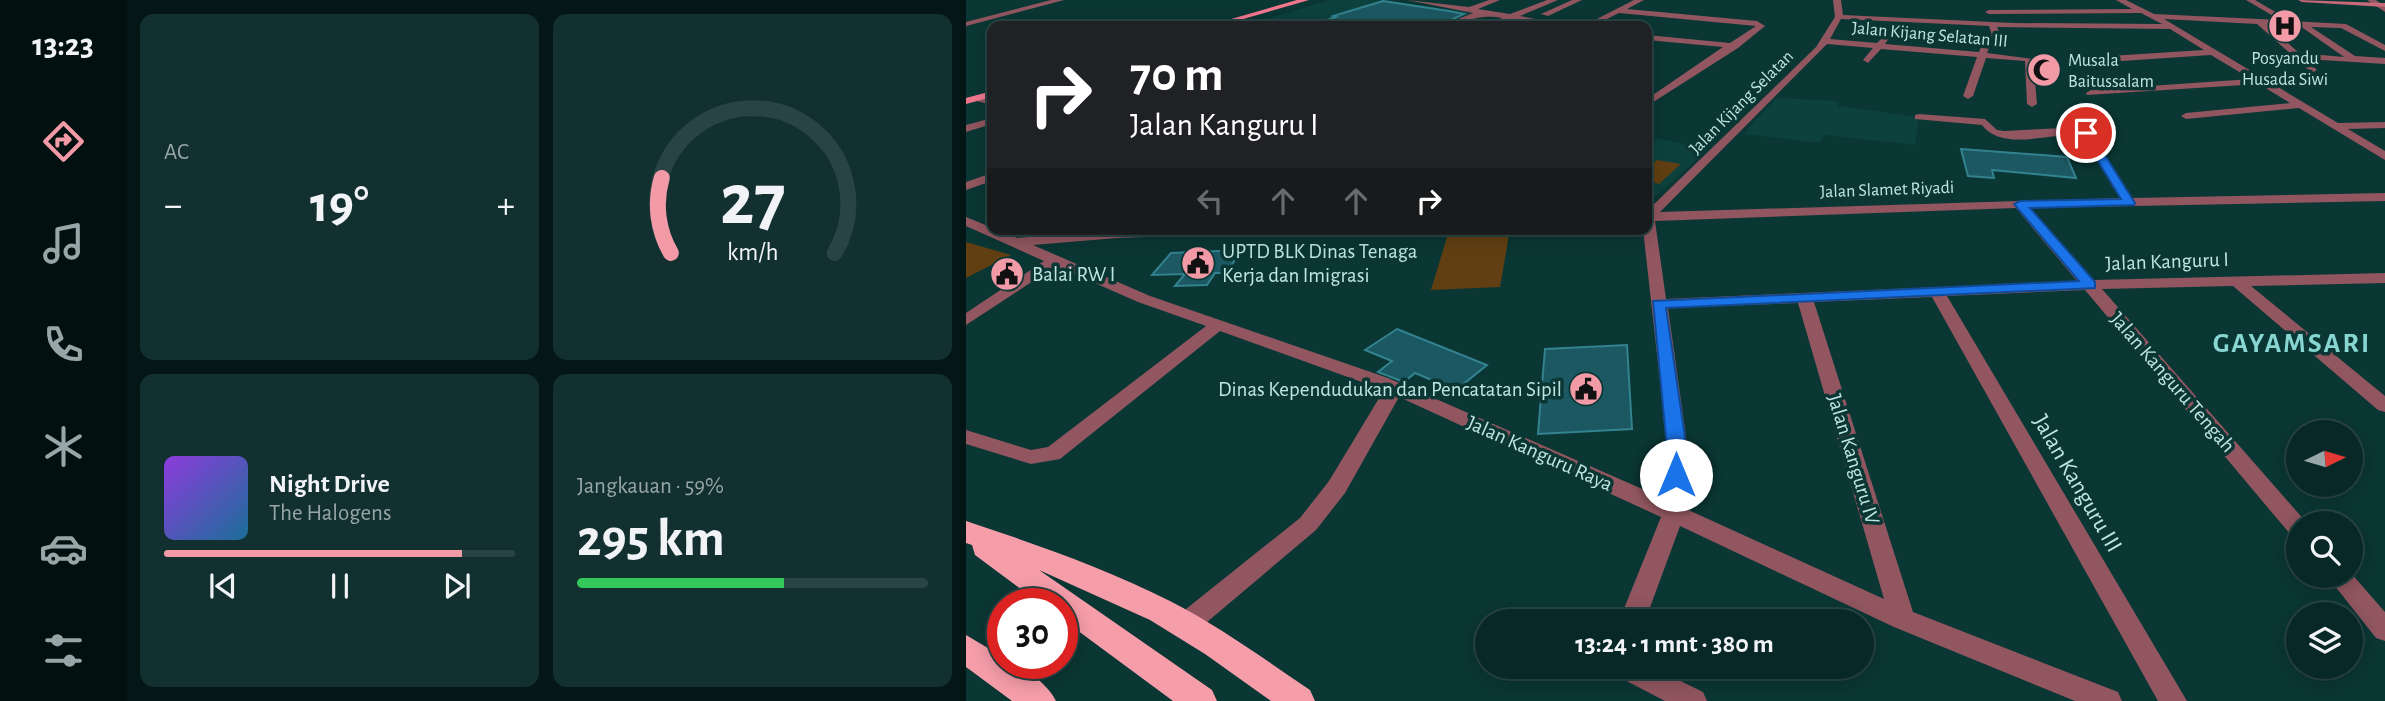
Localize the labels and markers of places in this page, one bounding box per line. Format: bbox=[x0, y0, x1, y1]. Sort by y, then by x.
hospital icon: Posyandu Husada Siwi bbox=[2266, 7, 2304, 45]
place label: Posyandu Husada Siwi bbox=[2242, 50, 2328, 89]
mosque icon: Musala Baitussalam bbox=[2025, 51, 2063, 89]
place label: Musala Baitussalam bbox=[2068, 52, 2154, 91]
pin bbox=[2056, 103, 2116, 163]
place label: UPTD BLK Dinas Tenaga Kerja dan Imigrasi bbox=[1222, 241, 1418, 286]
public building icon: UPTD BLK Dinas Tenaga Kerja dan Imigrasi bbox=[1179, 244, 1217, 282]
public building icon: Balai RW I bbox=[988, 255, 1026, 293]
place label: Balai RW I bbox=[1032, 264, 1115, 285]
public building icon: Dinas Kependudukan dan Pencatatan Sipil bbox=[1567, 370, 1605, 408]
place label: Dinas Kependudukan dan Pencatatan Sipil bbox=[1218, 379, 1562, 400]

